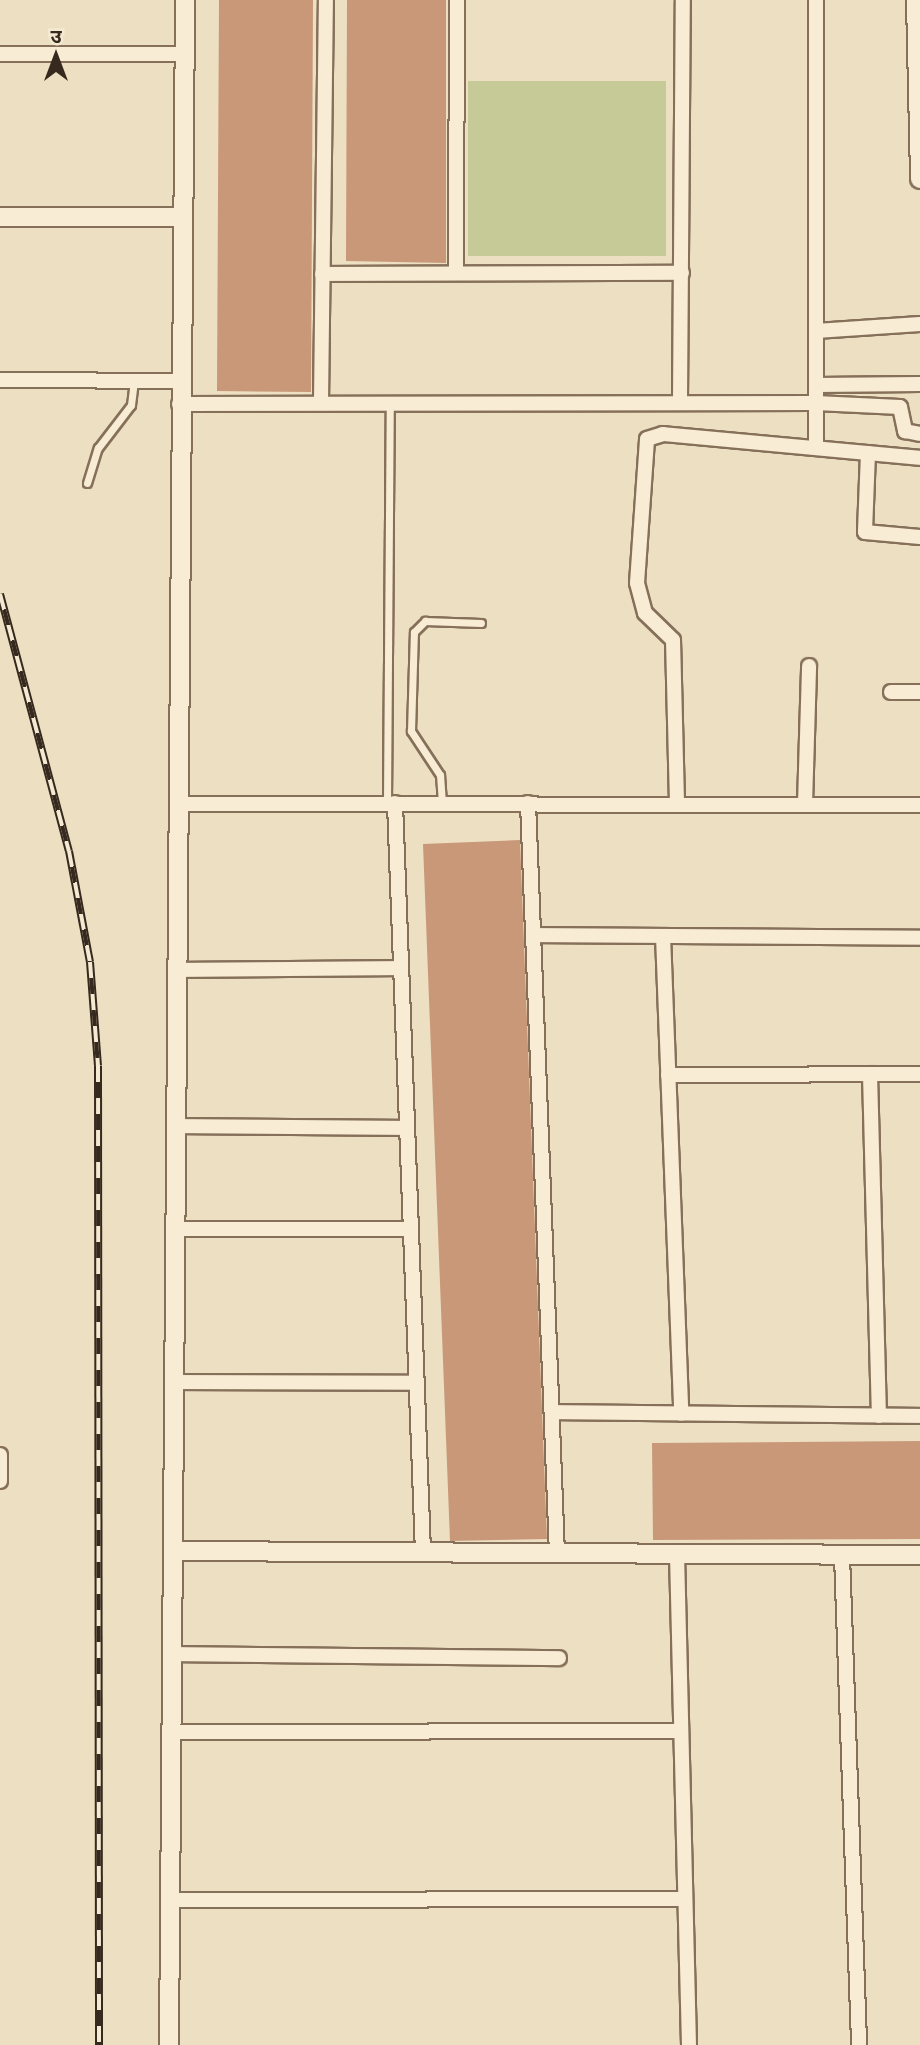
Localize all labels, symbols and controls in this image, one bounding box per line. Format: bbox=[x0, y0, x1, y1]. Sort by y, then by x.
north arrow bbox=[21, 21, 91, 91]
text: उ bbox=[50, 22, 62, 48]

